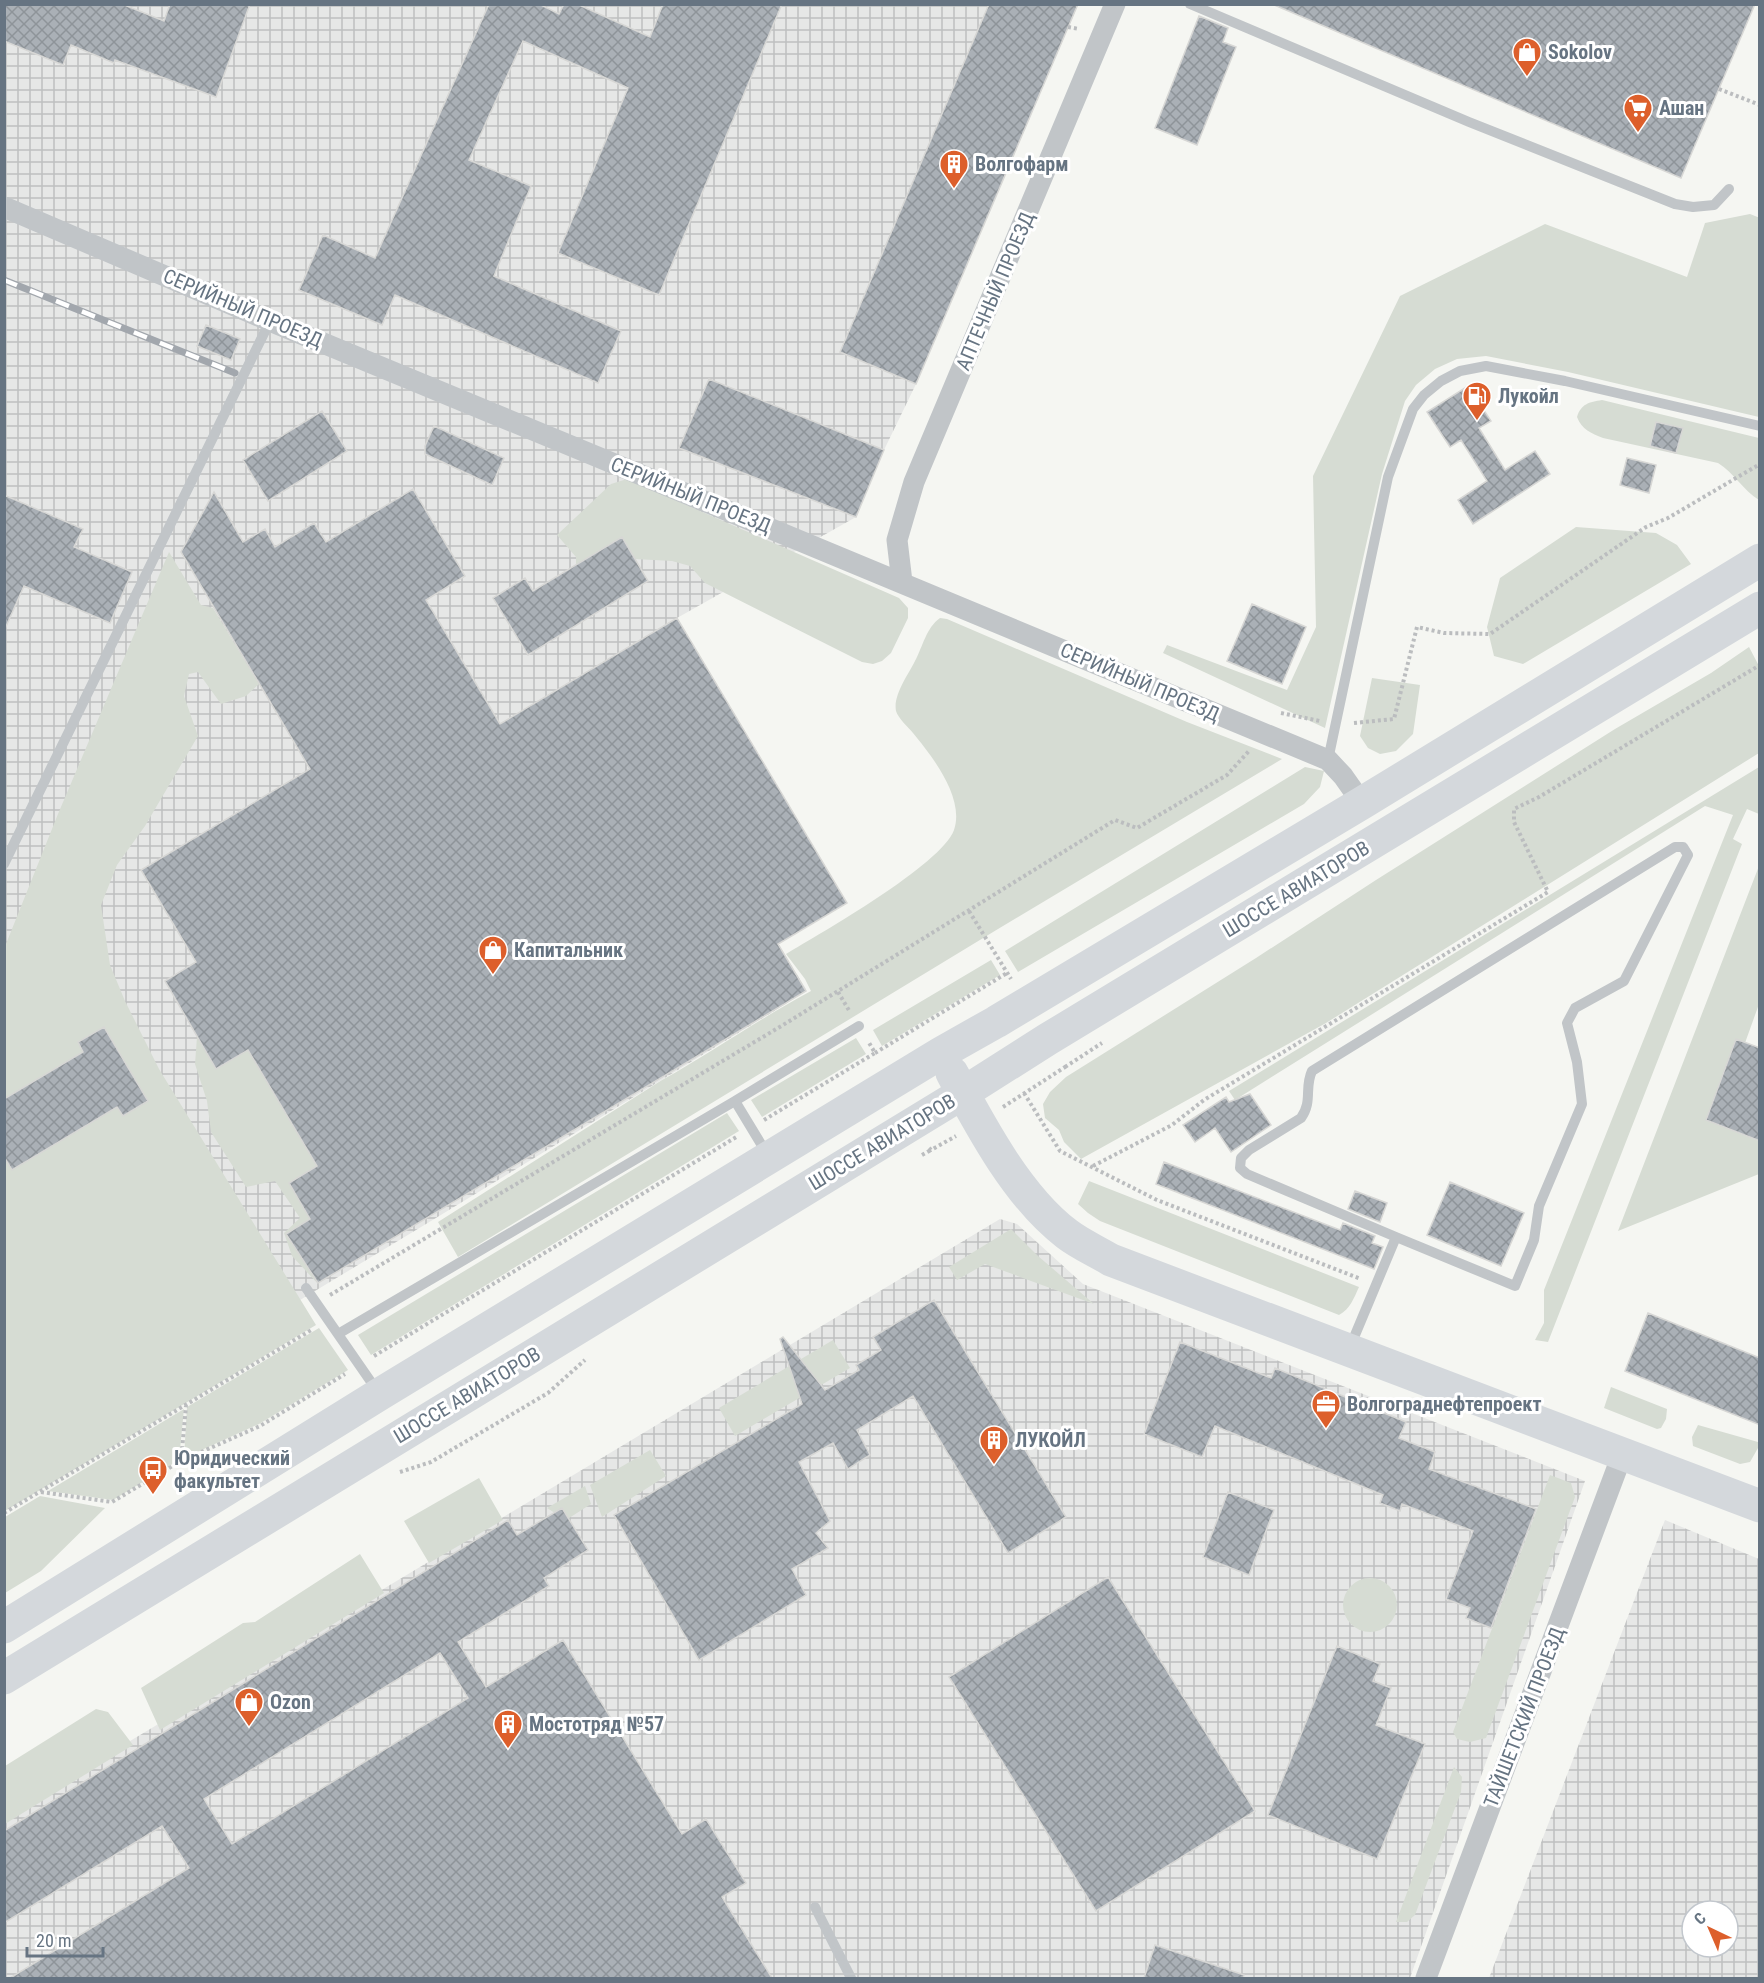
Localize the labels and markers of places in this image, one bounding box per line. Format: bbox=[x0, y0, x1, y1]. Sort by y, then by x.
shop icon: Sokolov bbox=[1511, 36, 1543, 78]
place label: Sokolov bbox=[1548, 40, 1612, 64]
supermarket icon: Ашан bbox=[1622, 92, 1654, 134]
place label: Ашан bbox=[1659, 96, 1704, 120]
building icon: Волгофарм bbox=[938, 148, 970, 190]
place label: Волгофарм bbox=[975, 152, 1069, 176]
fuel station icon: Лукойл bbox=[1461, 380, 1493, 422]
place label: Лукойл bbox=[1498, 384, 1559, 408]
shop icon: Капитальник bbox=[477, 934, 509, 976]
place label: Капитальник bbox=[514, 938, 623, 962]
office icon: Волгограднефтепроект bbox=[1310, 1388, 1342, 1430]
place label: Волгограднефтепроект bbox=[1347, 1392, 1541, 1416]
building icon: ЛУКОЙЛ bbox=[978, 1424, 1010, 1466]
place label: ЛУКОЙЛ bbox=[1015, 1428, 1086, 1452]
place label: Юридический факультет bbox=[174, 1446, 290, 1493]
bus stop icon: Юридический факультет bbox=[137, 1454, 169, 1496]
shop icon: Ozon bbox=[233, 1686, 265, 1728]
place label: Ozon bbox=[270, 1690, 311, 1714]
building icon: Мостотряд №57 bbox=[492, 1708, 524, 1750]
place label: Мостотряд №57 bbox=[529, 1712, 664, 1736]

